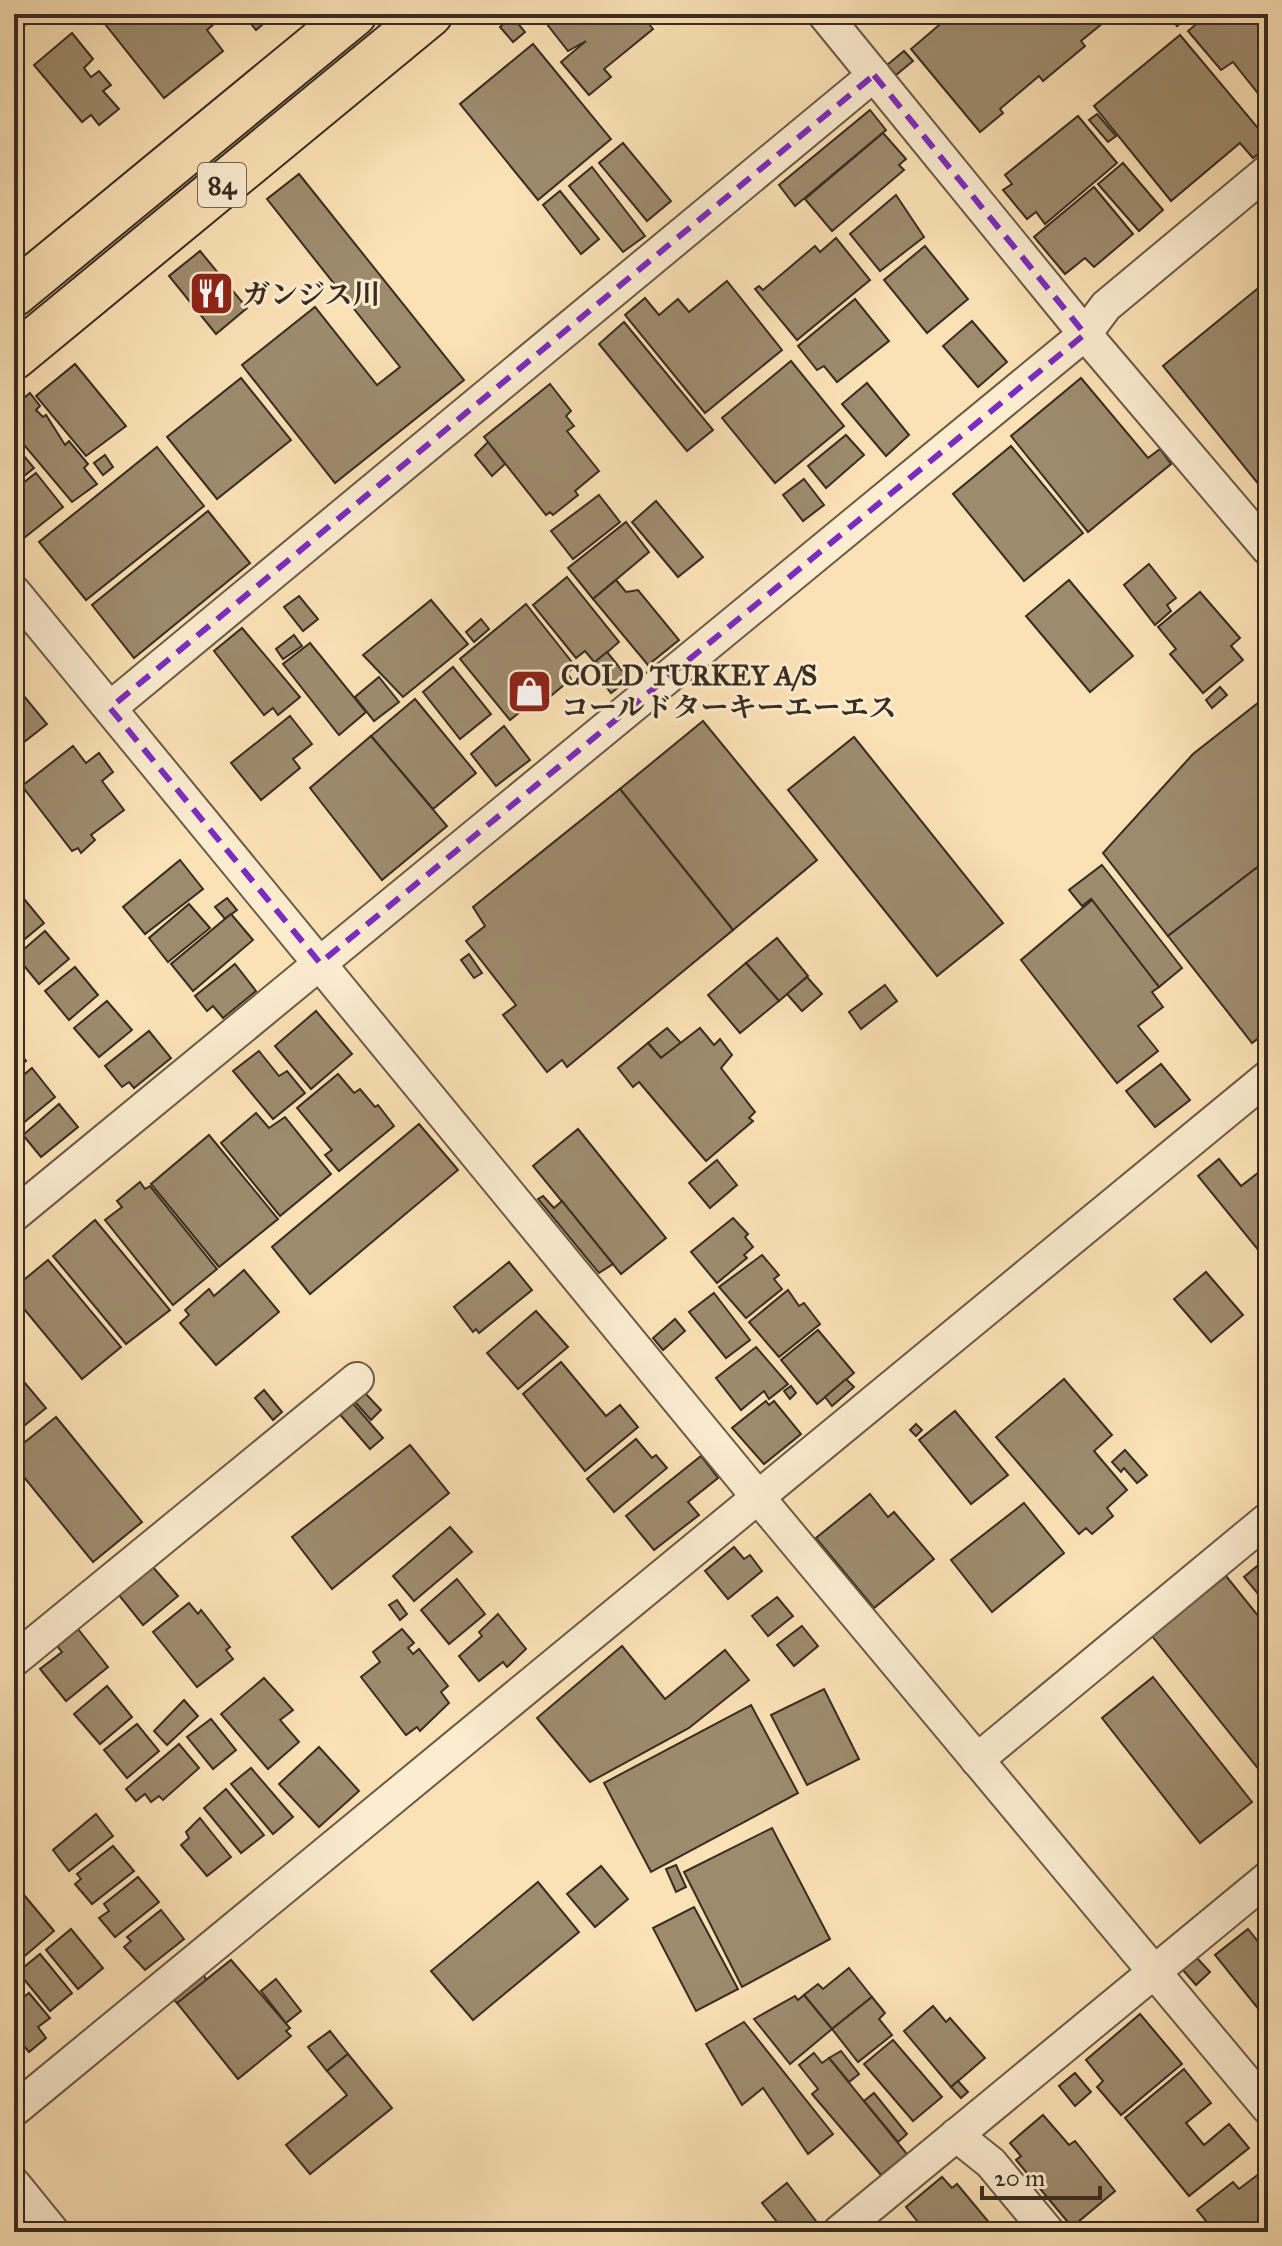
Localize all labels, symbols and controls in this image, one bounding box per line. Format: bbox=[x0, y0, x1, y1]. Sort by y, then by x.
road number: 84 bbox=[198, 163, 246, 207]
restaurant icon: ガンジス川 bbox=[187, 270, 235, 318]
place label: ガンジス川 bbox=[242, 277, 380, 312]
place label: COLD TURKEY A/S コールドターキーエーエス bbox=[561, 658, 896, 725]
shop icon: COLD TURKEY A/S コールドターキーエーエス bbox=[506, 667, 554, 715]
scale bar bbox=[982, 2150, 1100, 2200]
text: 20 m bbox=[994, 2163, 1045, 2193]

